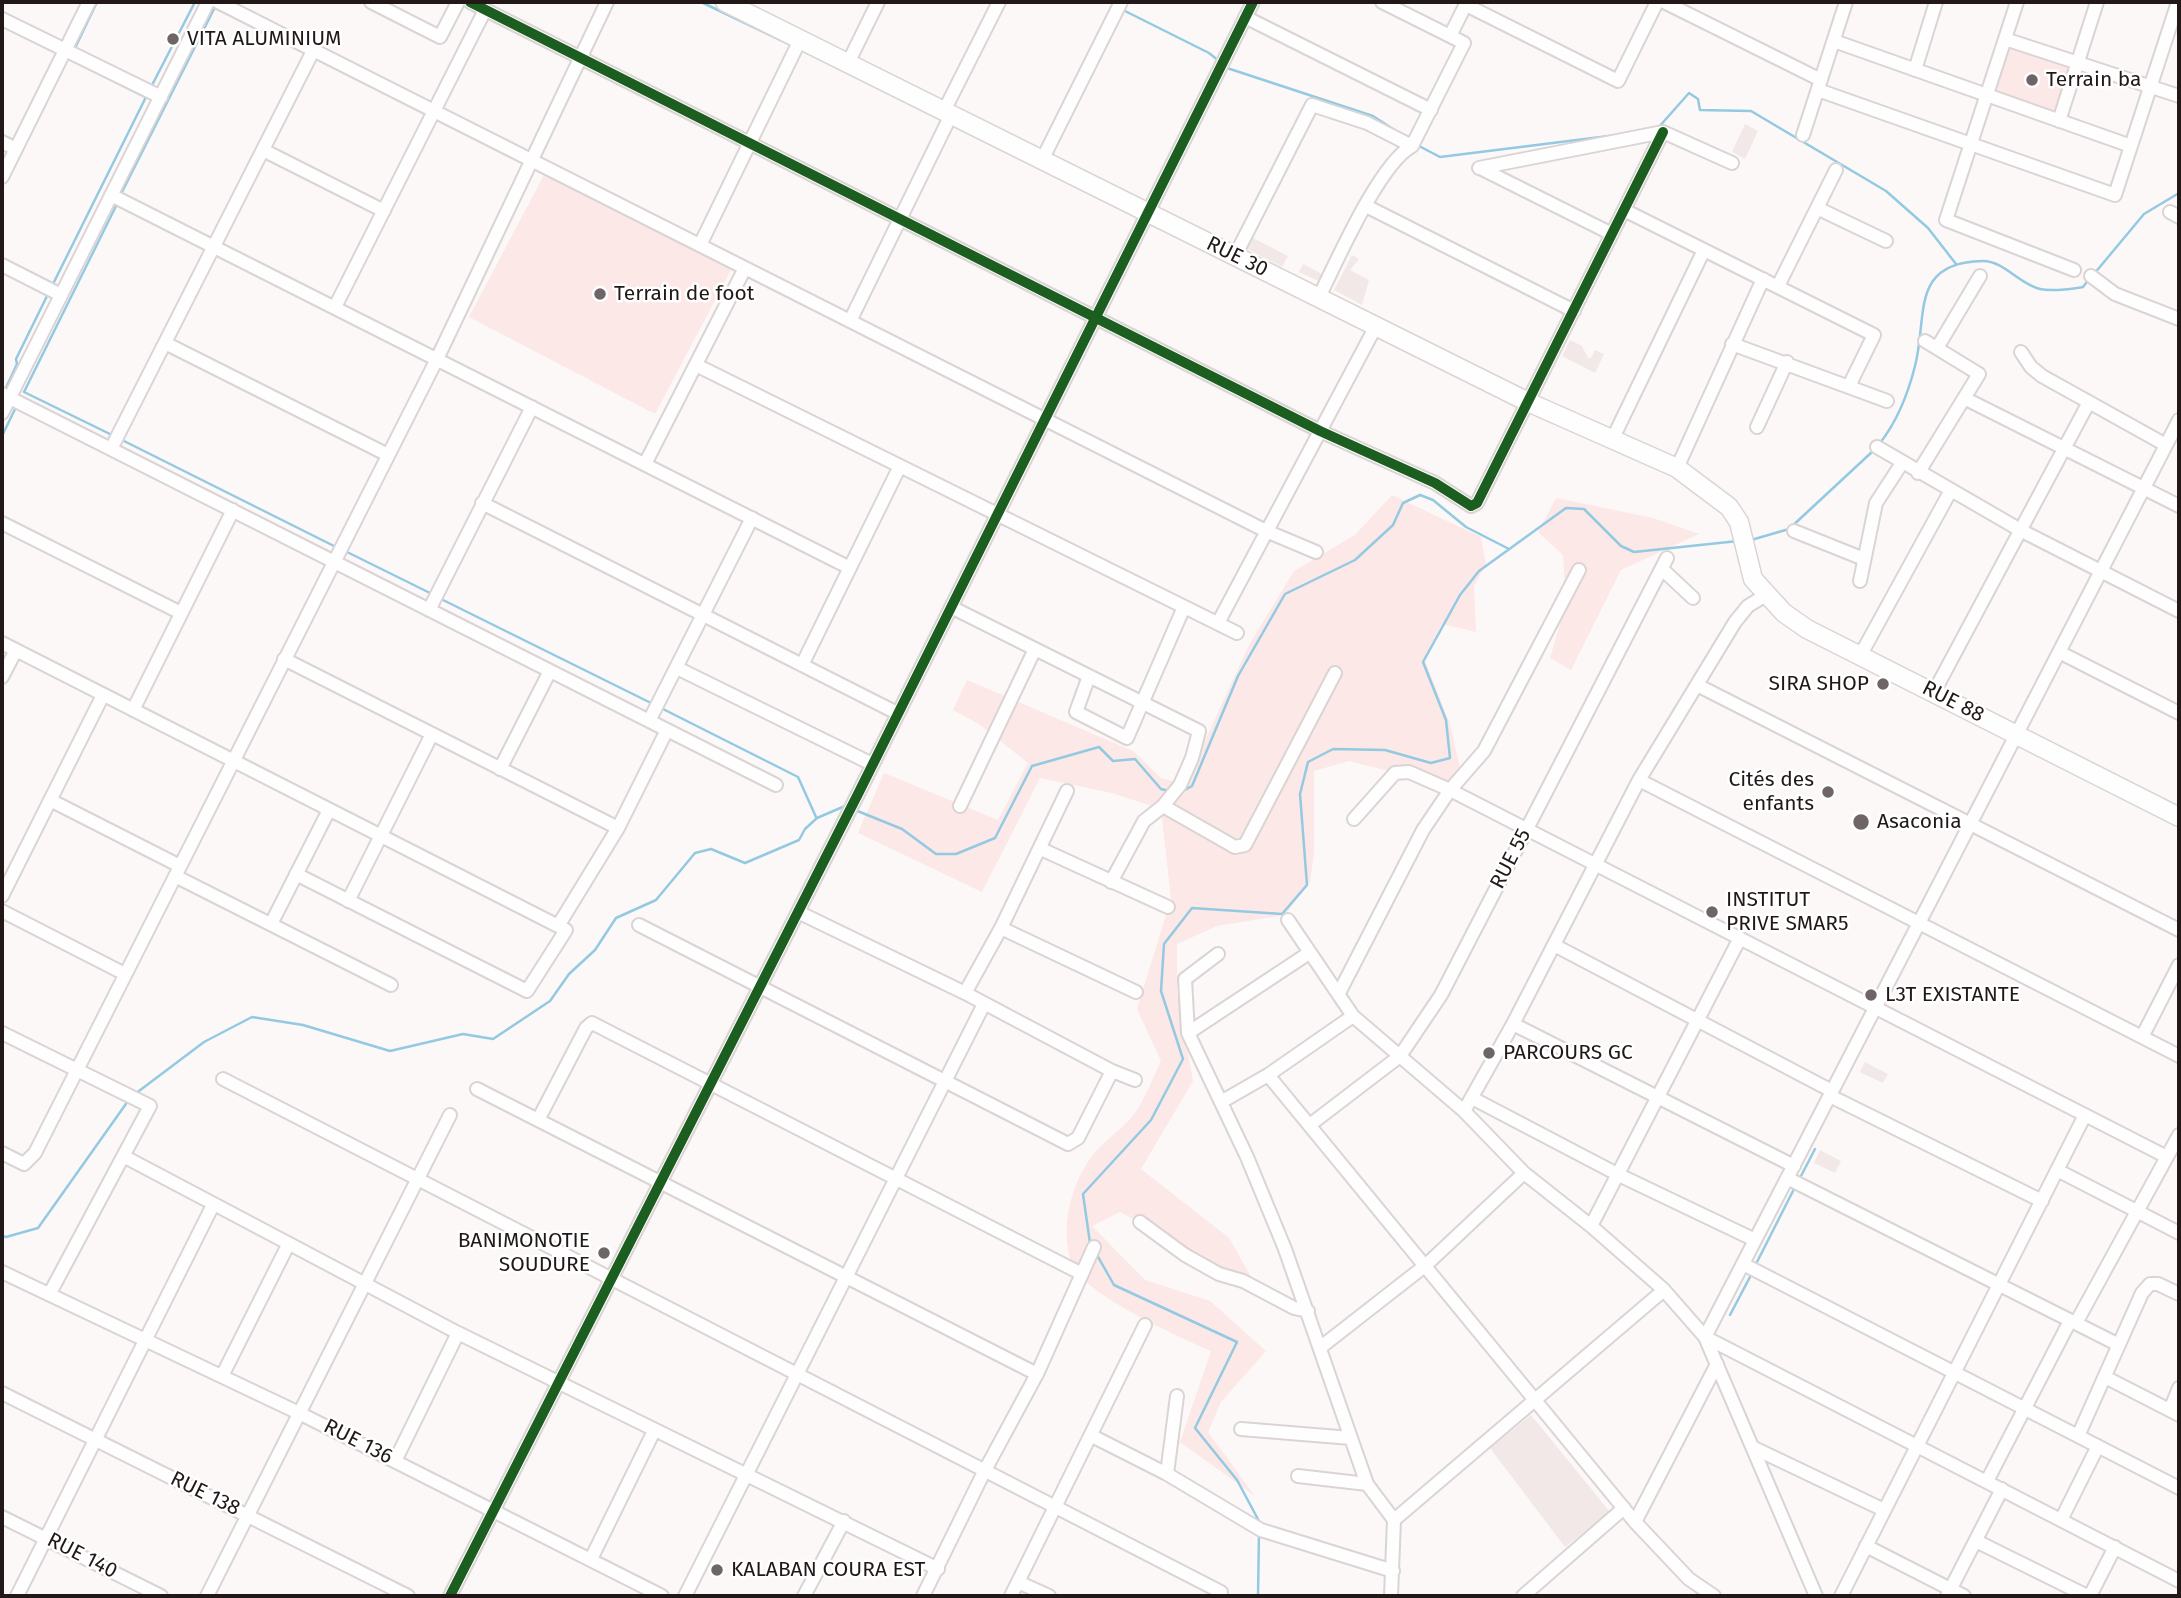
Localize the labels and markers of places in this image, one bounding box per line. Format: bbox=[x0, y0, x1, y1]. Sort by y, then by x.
place label: VITA ALUMINIUM bbox=[187, 26, 341, 52]
marker: VITA ALUMINIUM bbox=[165, 31, 181, 47]
place label: Terrain ba bbox=[2046, 67, 2142, 93]
marker: Terrain ba bbox=[2024, 72, 2040, 88]
place label: Terrain de foot bbox=[614, 281, 754, 307]
marker: Terrain de foot bbox=[592, 286, 608, 302]
place label: SIRA SHOP bbox=[1769, 671, 1869, 697]
marker: SIRA SHOP bbox=[1875, 676, 1891, 692]
place label: Cités des enfants bbox=[1728, 767, 1814, 817]
marker: Cités des enfants bbox=[1820, 784, 1836, 800]
place label: Asaconia bbox=[1877, 809, 1962, 835]
marker: Asaconia bbox=[1851, 812, 1871, 832]
place label: INSTITUT PRIVE SMAR5 bbox=[1726, 887, 1848, 937]
marker: INSTITUT PRIVE SMAR5 bbox=[1704, 904, 1720, 920]
place label: L3T EXISTANTE bbox=[1885, 982, 2020, 1008]
marker: L3T EXISTANTE bbox=[1863, 987, 1879, 1003]
place label: PARCOURS GC bbox=[1503, 1040, 1633, 1066]
marker: PARCOURS GC bbox=[1481, 1045, 1497, 1061]
place label: BANIMONOTIE SOUDURE bbox=[458, 1228, 590, 1278]
marker: BANIMONOTIE SOUDURE bbox=[596, 1245, 612, 1261]
place label: KALABAN COURA EST bbox=[731, 1557, 925, 1583]
marker: KALABAN COURA EST bbox=[709, 1562, 725, 1578]

